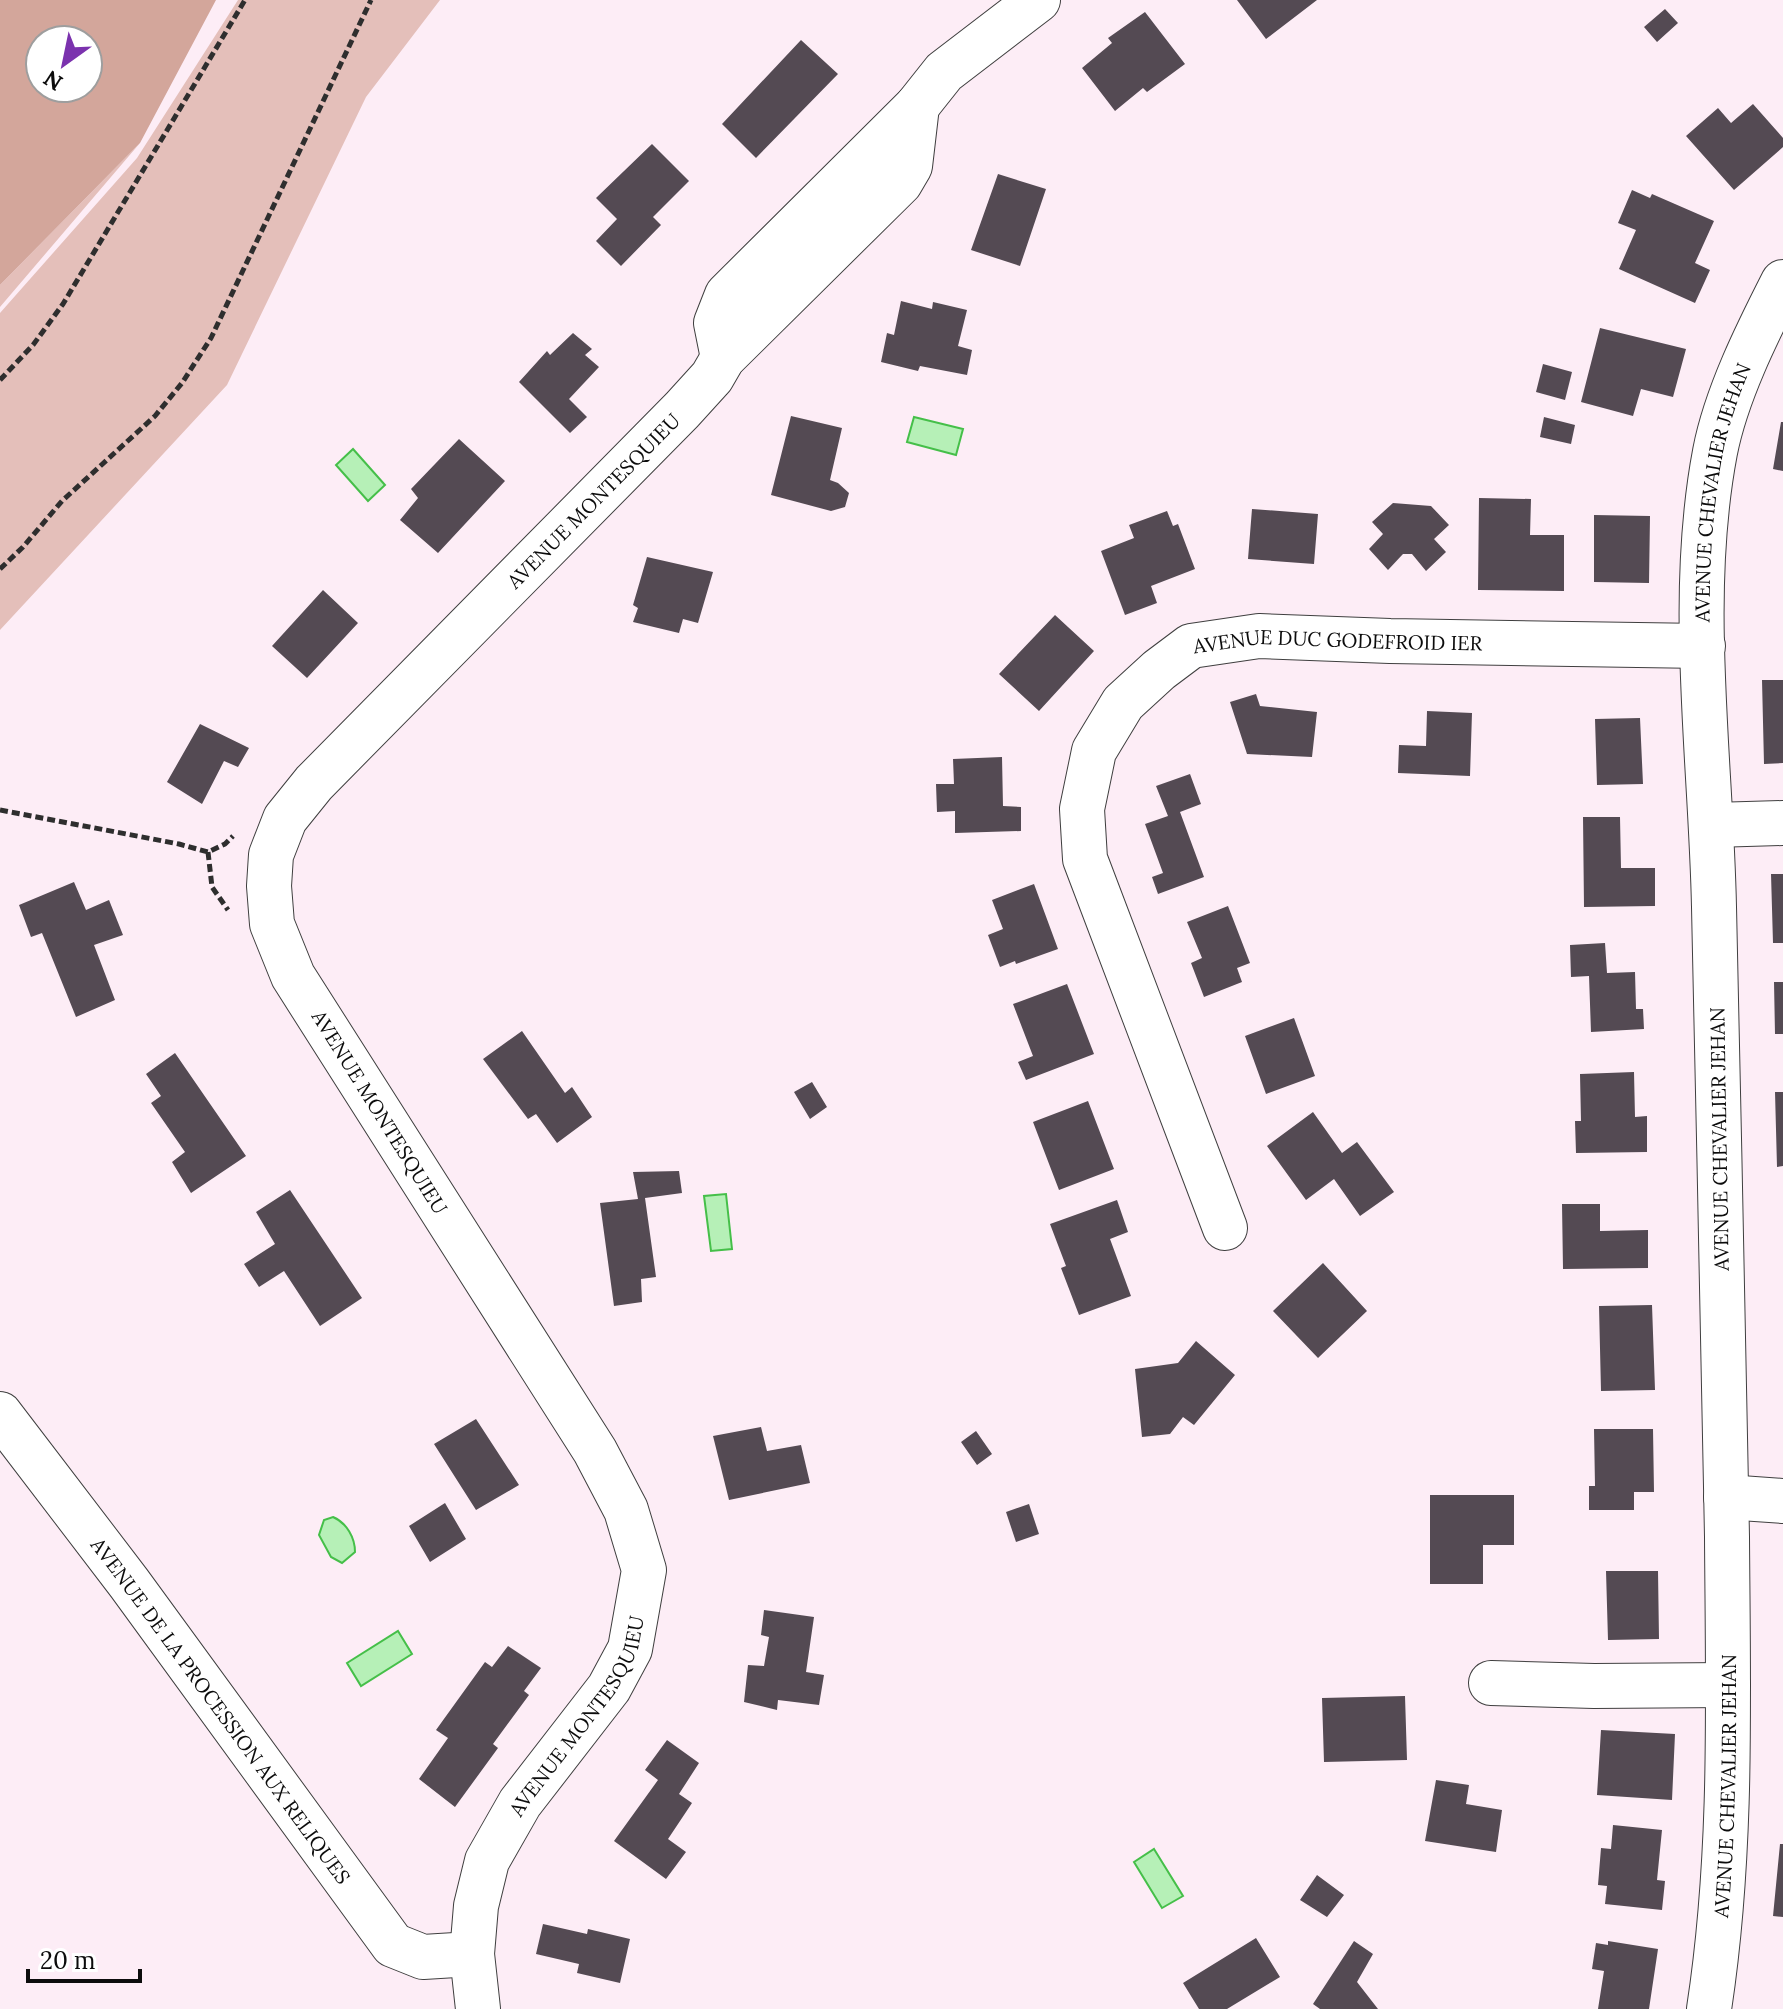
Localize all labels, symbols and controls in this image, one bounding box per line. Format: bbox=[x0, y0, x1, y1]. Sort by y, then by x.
north arrow bbox=[24, 24, 104, 104]
text: N bbox=[38, 64, 68, 97]
street label: AVENUE CHEVALIER JEHAN bbox=[1689, 359, 1755, 623]
street label: AVENUE MONTESQUIEU bbox=[500, 407, 685, 594]
street label: AVENUE DUC GODEFROID IER bbox=[1190, 623, 1483, 658]
street label: AVENUE MONTESQUIEU bbox=[306, 1004, 453, 1219]
street label: AVENUE CHEVALIER JEHAN bbox=[1704, 1007, 1734, 1272]
street label: AVENUE DE LA PROCESSION AUX RELIQUES bbox=[86, 1532, 356, 1888]
street label: AVENUE MONTESQUIEU bbox=[502, 1614, 648, 1821]
street label: AVENUE CHEVALIER JEHAN bbox=[1707, 1654, 1741, 1920]
scale bar bbox=[28, 1933, 140, 1983]
text: 20 m bbox=[40, 1945, 96, 1976]

